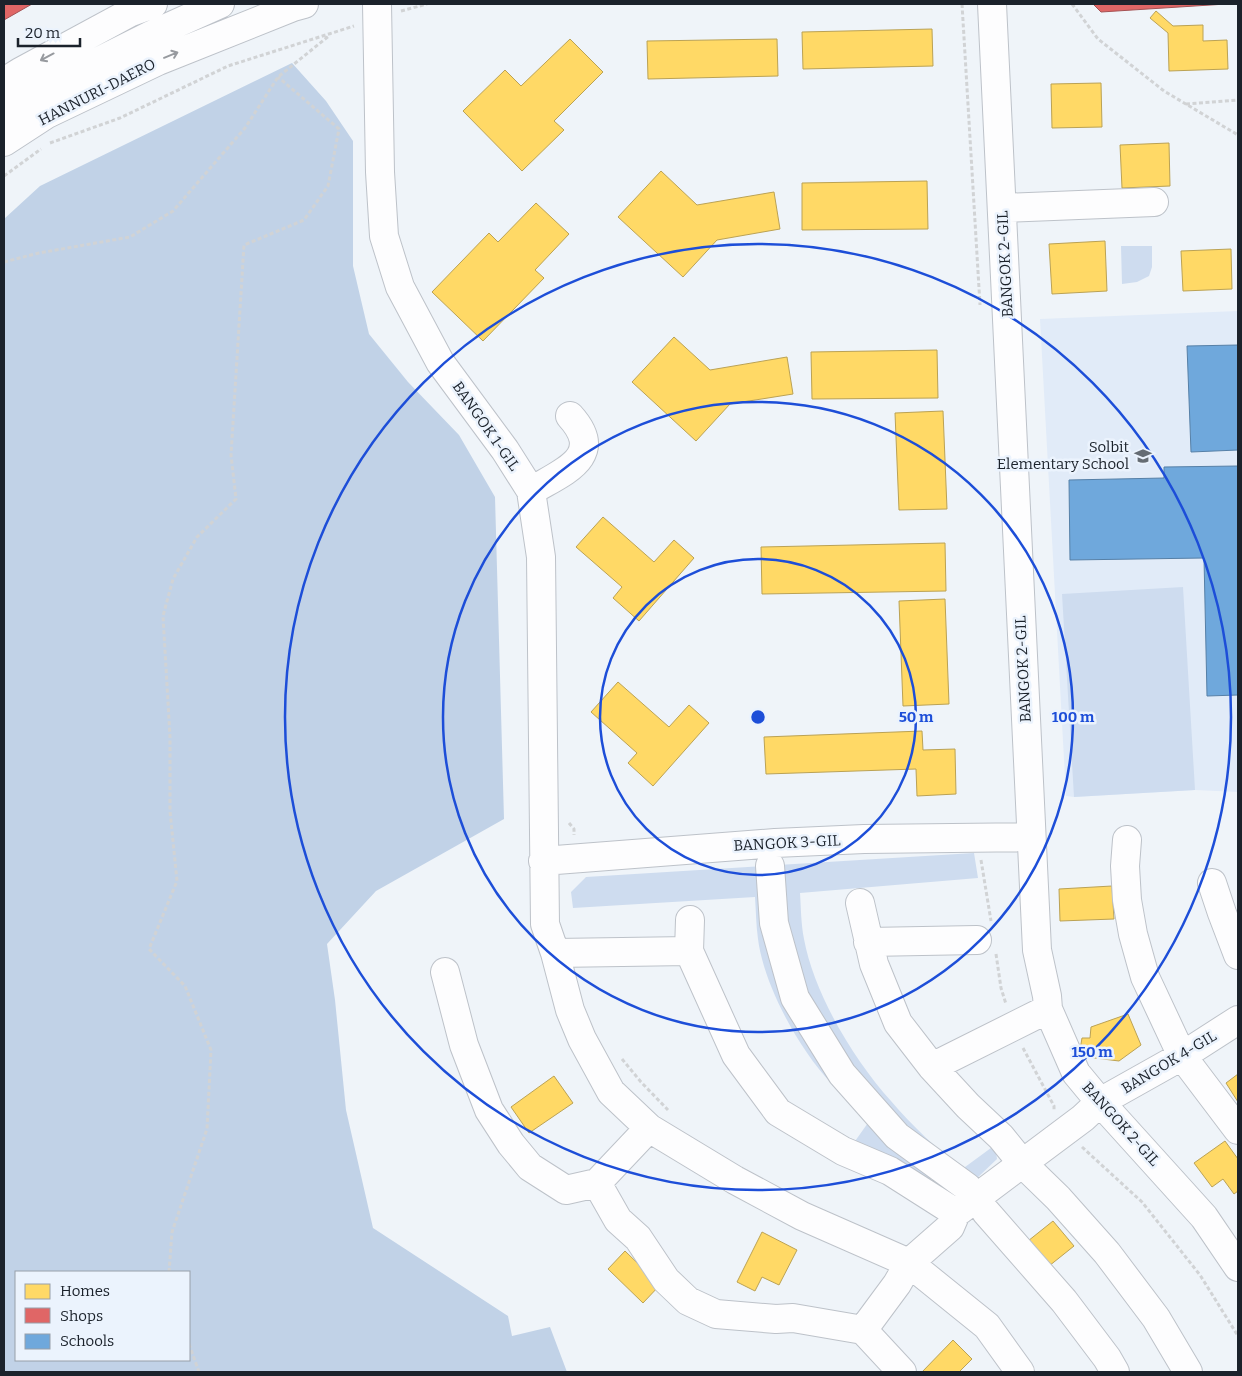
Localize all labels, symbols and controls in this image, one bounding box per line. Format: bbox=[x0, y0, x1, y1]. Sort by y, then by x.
scale bar bbox=[18, 15, 80, 47]
text: 20 m bbox=[25, 24, 61, 42]
one-way arrow bbox=[163, 50, 178, 60]
one-way arrow bbox=[40, 53, 55, 62]
street label: HANNURI-DAERO bbox=[35, 55, 159, 129]
street label: BANGOK 2-GIL bbox=[993, 210, 1017, 318]
street label: BANGOK 1-GIL bbox=[449, 378, 523, 474]
place label: Solbit Elementary School bbox=[997, 438, 1130, 473]
school or university icon: Solbit Elementary School bbox=[1133, 446, 1153, 466]
street label: BANGOK 2-GIL bbox=[1011, 615, 1035, 723]
centre of rings bbox=[749, 708, 767, 726]
text: 50 m bbox=[899, 708, 934, 726]
text: 100 m bbox=[1052, 708, 1095, 726]
street label: BANGOK 3-GIL bbox=[733, 831, 841, 855]
street label: BANGOK 4-GIL bbox=[1118, 1027, 1220, 1097]
text: 150 m bbox=[1071, 1043, 1113, 1061]
street label: BANGOK 2-GIL bbox=[1079, 1078, 1163, 1170]
legend bbox=[15, 1271, 190, 1361]
text: Homes bbox=[60, 1282, 110, 1300]
text: Shops bbox=[60, 1307, 103, 1325]
text: Schools bbox=[60, 1332, 114, 1350]

